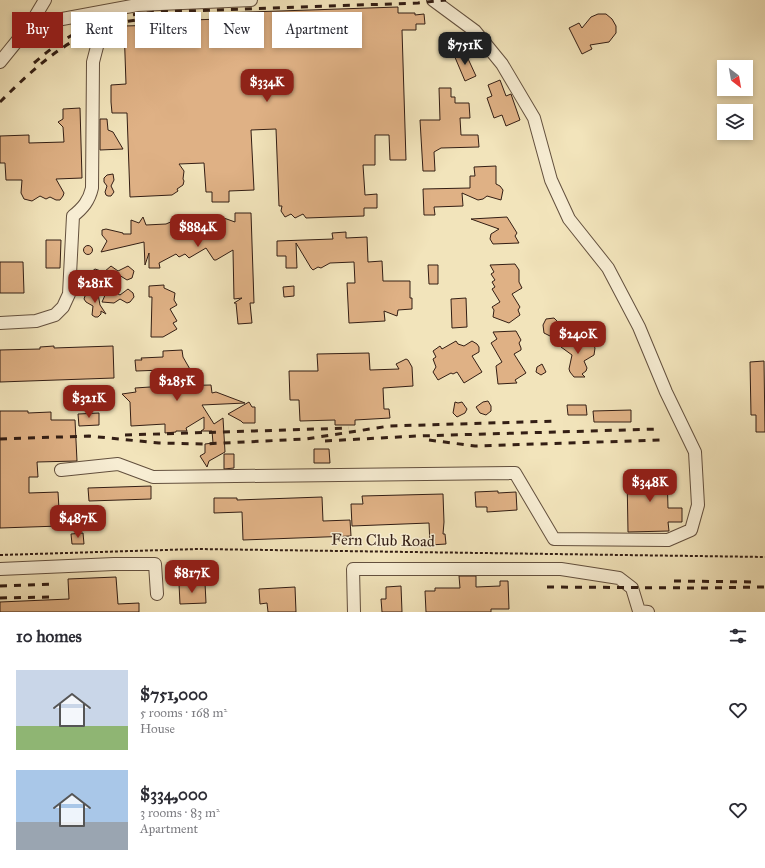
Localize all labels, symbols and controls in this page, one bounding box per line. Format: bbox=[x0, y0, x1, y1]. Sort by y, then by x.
chip: Buy bbox=[12, 12, 63, 48]
chip: Rent bbox=[71, 12, 127, 48]
chip: Filters bbox=[135, 12, 201, 48]
chip: New bbox=[209, 12, 264, 48]
chip: Apartment bbox=[272, 12, 362, 48]
pin: $751K bbox=[437, 32, 493, 66]
text: $751K bbox=[447, 37, 483, 53]
north arrow bbox=[717, 60, 753, 96]
map controls bbox=[717, 60, 753, 140]
pin: $334K bbox=[239, 69, 295, 103]
text: $334K bbox=[250, 74, 284, 90]
button: layers bbox=[717, 104, 753, 140]
pin: $884K bbox=[170, 214, 226, 248]
text: $884K bbox=[179, 219, 217, 235]
pin: $281K bbox=[67, 270, 123, 304]
text: $281K bbox=[77, 275, 113, 291]
pin: $240K bbox=[550, 321, 606, 355]
text: $240K bbox=[559, 326, 597, 342]
pin: $285K bbox=[149, 368, 205, 402]
text: $285K bbox=[159, 373, 195, 389]
pin: $321K bbox=[61, 385, 117, 419]
text: $321K bbox=[72, 390, 106, 406]
pin: $348K bbox=[622, 469, 678, 503]
text: $348K bbox=[632, 474, 668, 490]
pin: $487K bbox=[50, 505, 106, 539]
text: $487K bbox=[59, 510, 97, 526]
street label: Fern Club Road bbox=[331, 530, 435, 550]
pin: $817K bbox=[164, 560, 220, 594]
text: $817K bbox=[174, 565, 210, 581]
icon: filters bbox=[727, 625, 749, 647]
text: 10 homes bbox=[16, 626, 82, 647]
text: $751,000 bbox=[140, 684, 208, 705]
icon: home bbox=[48, 686, 96, 734]
icon: heart bbox=[727, 699, 749, 721]
text: 5 rooms · 168 m² bbox=[140, 705, 227, 721]
text: House bbox=[140, 721, 175, 737]
text: $334,000 bbox=[140, 784, 208, 805]
icon: home bbox=[48, 786, 96, 834]
icon: heart bbox=[727, 799, 749, 821]
text: 3 rooms · 83 m² bbox=[140, 805, 220, 821]
text: Apartment bbox=[140, 821, 198, 837]

